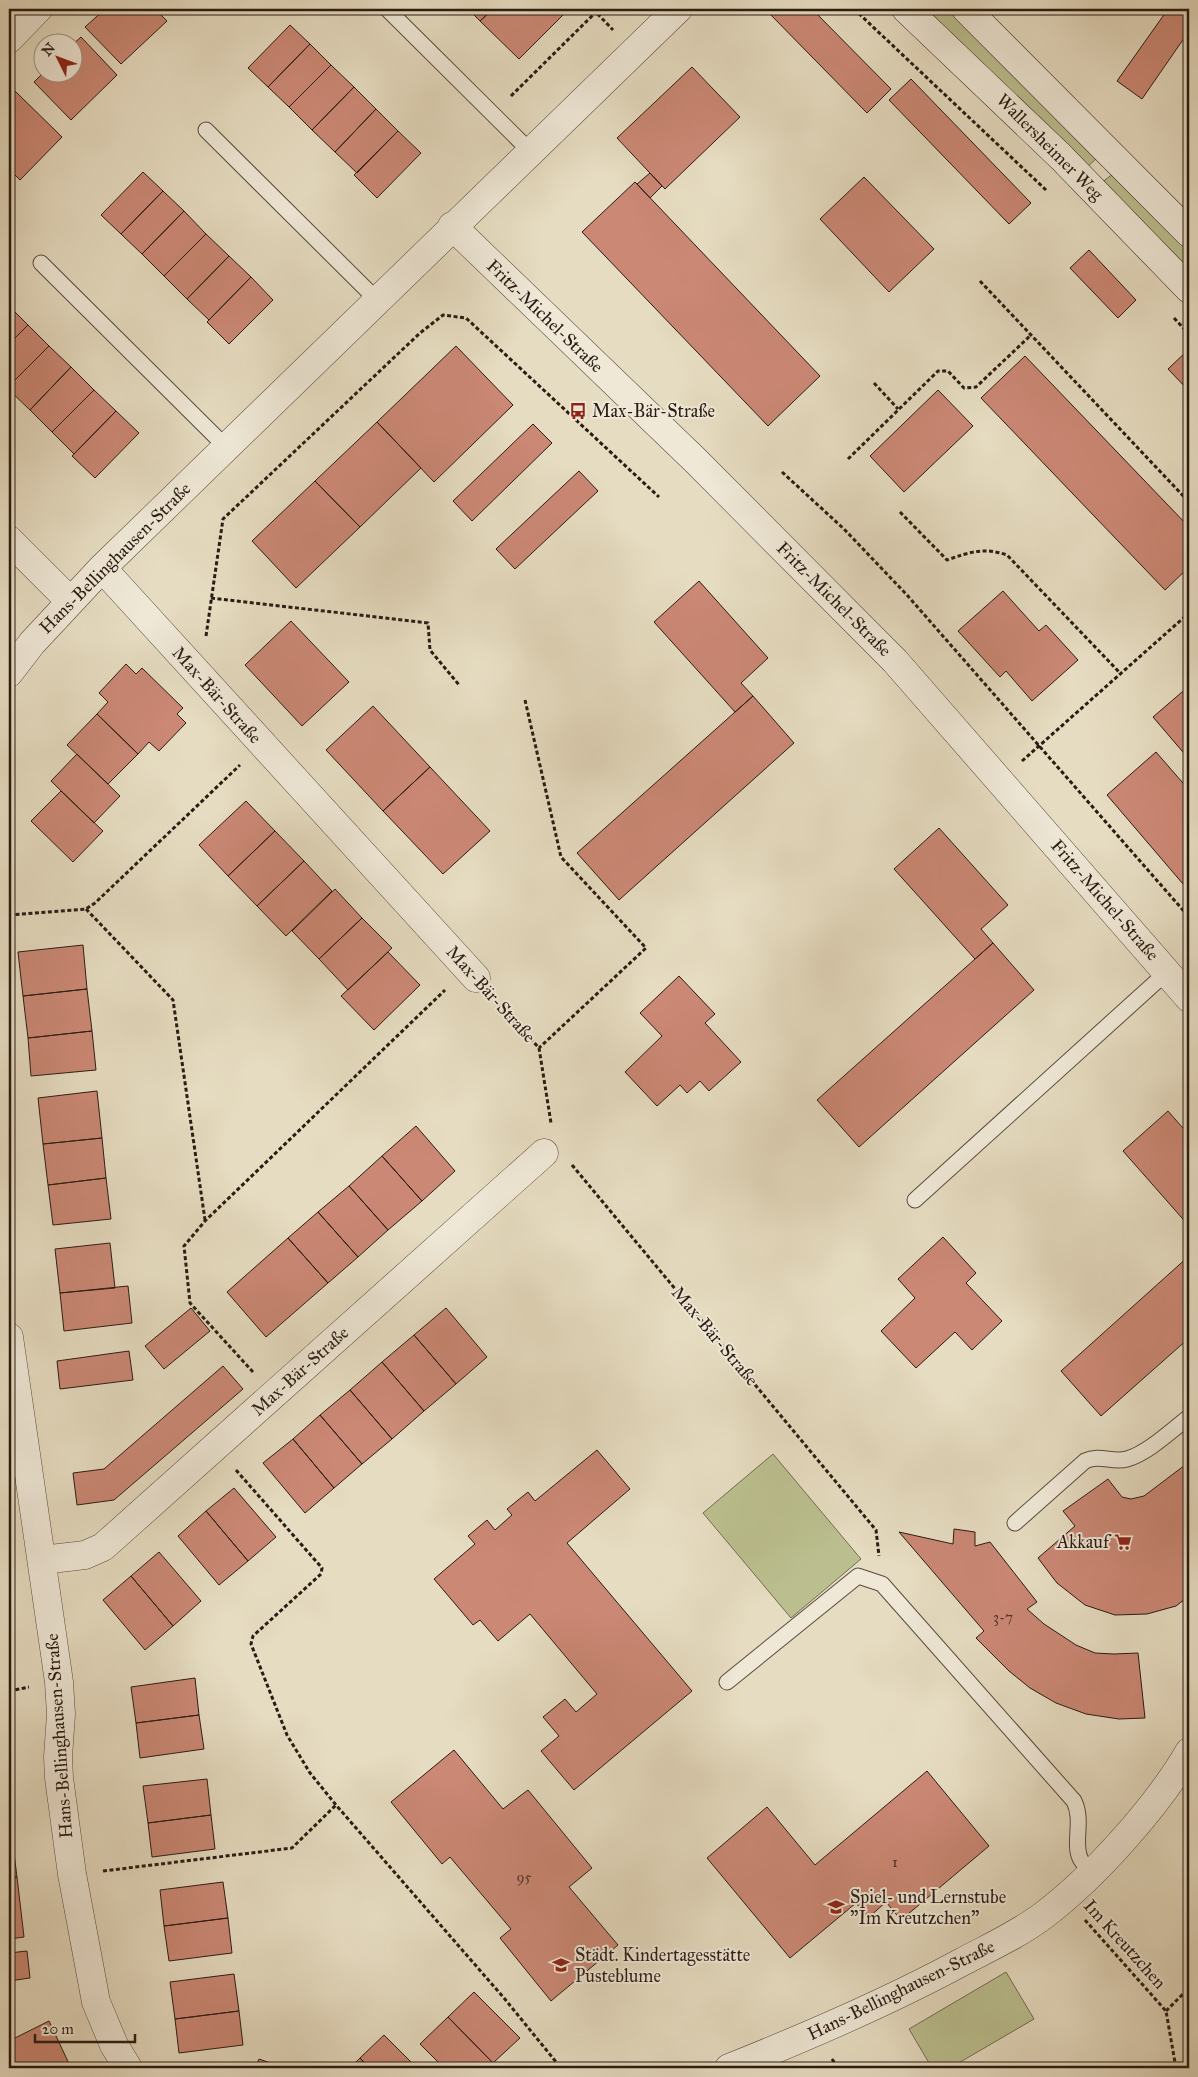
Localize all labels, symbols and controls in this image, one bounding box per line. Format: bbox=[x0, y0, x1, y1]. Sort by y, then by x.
north arrow bbox=[32, 32, 82, 82]
text: N bbox=[38, 39, 59, 60]
street label: Wallersheimer Weg bbox=[991, 89, 1108, 206]
street label: Fritz-Michel-Straße bbox=[482, 255, 608, 377]
place label: Max-Bär-Straße bbox=[592, 400, 715, 422]
bus stop icon: Max-Bär-Straße bbox=[568, 401, 588, 421]
street label: Hans-Bellinghausen-Straße bbox=[35, 478, 196, 639]
street label: Fritz-Michel-Straße bbox=[772, 537, 896, 661]
street label: Max-Bär-Straße bbox=[168, 642, 266, 748]
street label: Fritz-Michel-Straße bbox=[1046, 835, 1164, 965]
street label: Max-Bär-Straße bbox=[442, 941, 540, 1047]
street label: Max-Bär-Straße bbox=[667, 1282, 763, 1390]
street label: Max-Bär-Straße bbox=[247, 1322, 353, 1420]
place label: Akkauf bbox=[1056, 1531, 1112, 1553]
supermarket icon: Akkauf bbox=[1113, 1532, 1133, 1552]
house number: 3-7 bbox=[993, 1608, 1013, 1626]
street label: Hans-Bellinghausen-Straße bbox=[41, 1633, 78, 1839]
house number: 1 bbox=[892, 1853, 898, 1871]
house number: 95 bbox=[516, 1868, 532, 1886]
place label: Spiel- und Lernstube "Im Kreutzchen" bbox=[850, 1886, 1006, 1929]
street label: Im Kreutzchen bbox=[1079, 1895, 1171, 1993]
school or university icon: Spiel- und Lernstube "Im Kreutzchen" bbox=[826, 1897, 846, 1917]
street label: Hans-Bellinghausen-Straße bbox=[804, 1935, 999, 2046]
place label: Städt. Kindertagesstätte Pusteblume bbox=[575, 1944, 750, 1987]
school or university icon: Städt. Kindertagesstätte Pusteblume bbox=[551, 1955, 571, 1975]
scale bar bbox=[35, 2012, 135, 2044]
text: 20 m bbox=[42, 2020, 74, 2038]

